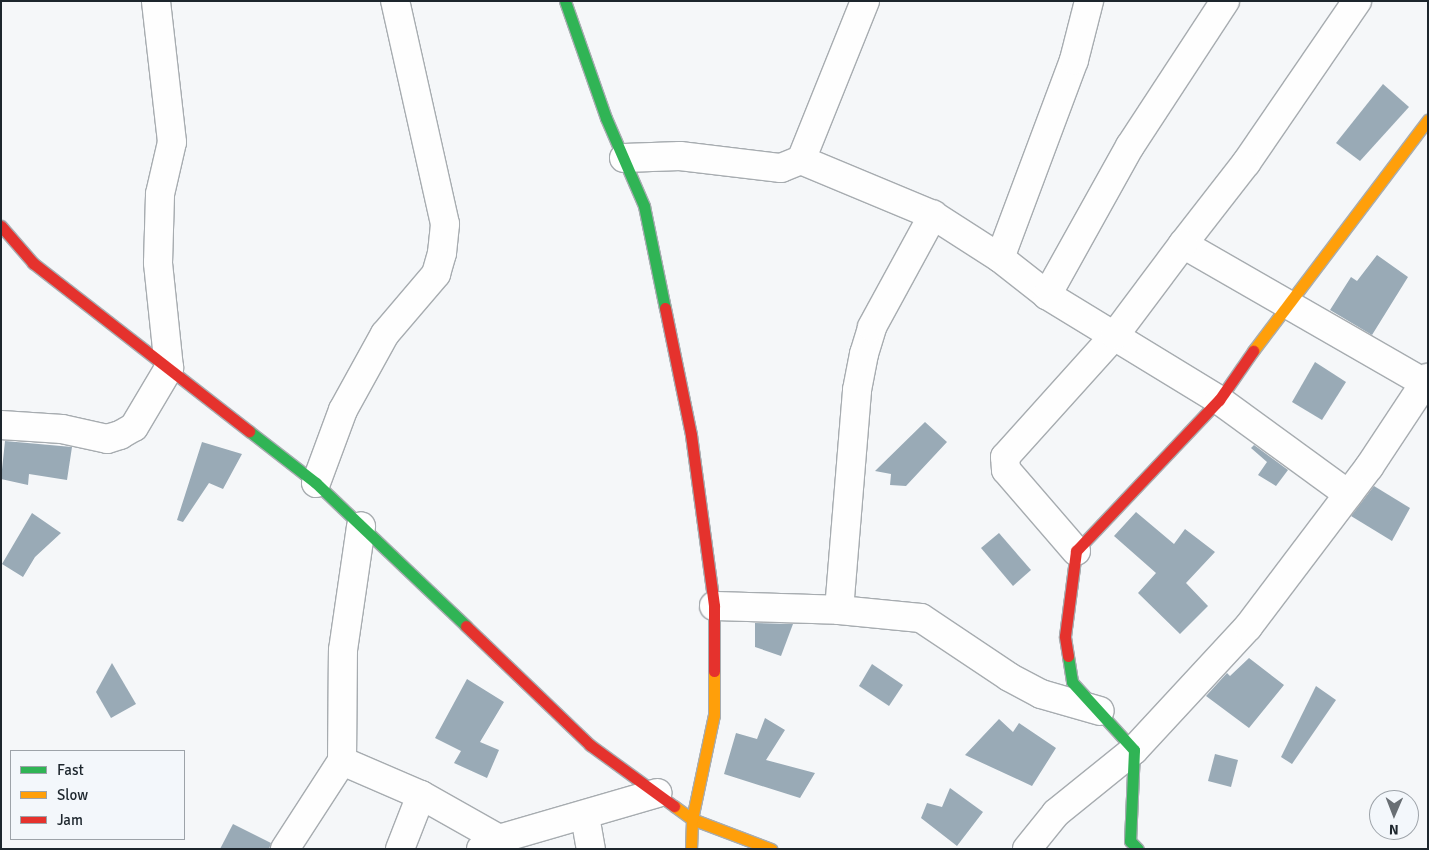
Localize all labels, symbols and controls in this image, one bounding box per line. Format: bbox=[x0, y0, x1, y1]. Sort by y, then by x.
legend bbox=[10, 750, 185, 840]
text: Fast bbox=[57, 761, 84, 779]
text: Slow bbox=[57, 786, 88, 804]
north arrow bbox=[1369, 790, 1419, 840]
text: Jam bbox=[57, 811, 83, 829]
text: N bbox=[1389, 821, 1399, 838]

